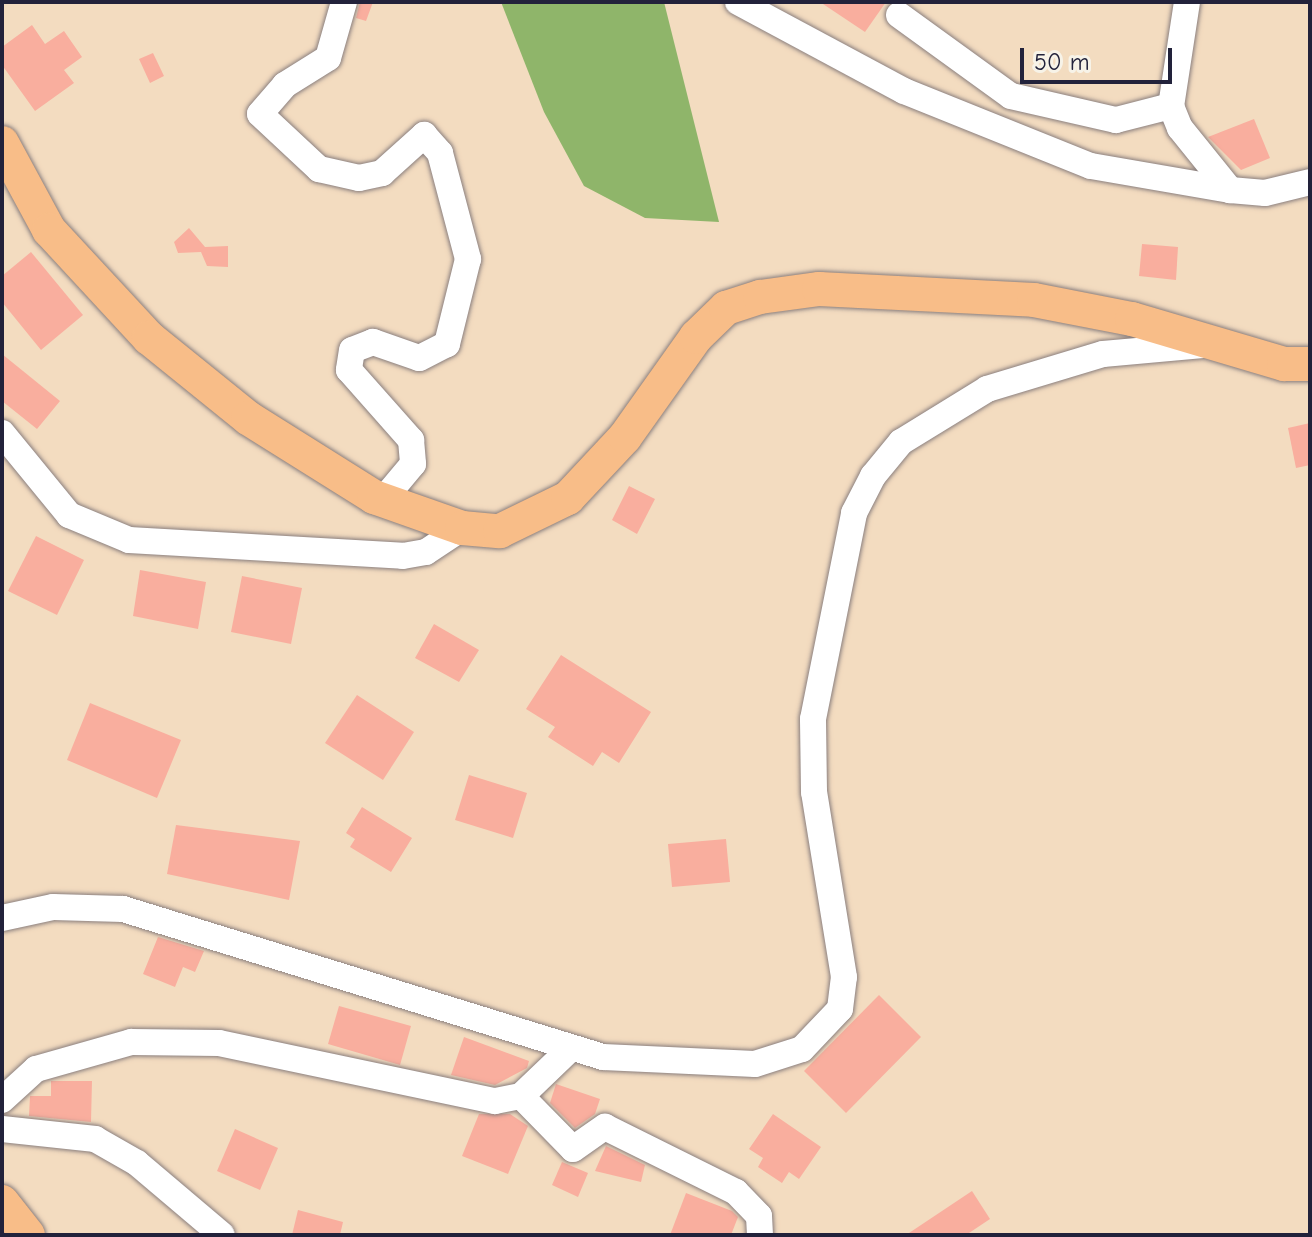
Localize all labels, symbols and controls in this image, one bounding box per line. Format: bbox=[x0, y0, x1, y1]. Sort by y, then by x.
scale bar bbox=[1024, 32, 1176, 82]
text: 50 m bbox=[1034, 48, 1090, 76]

